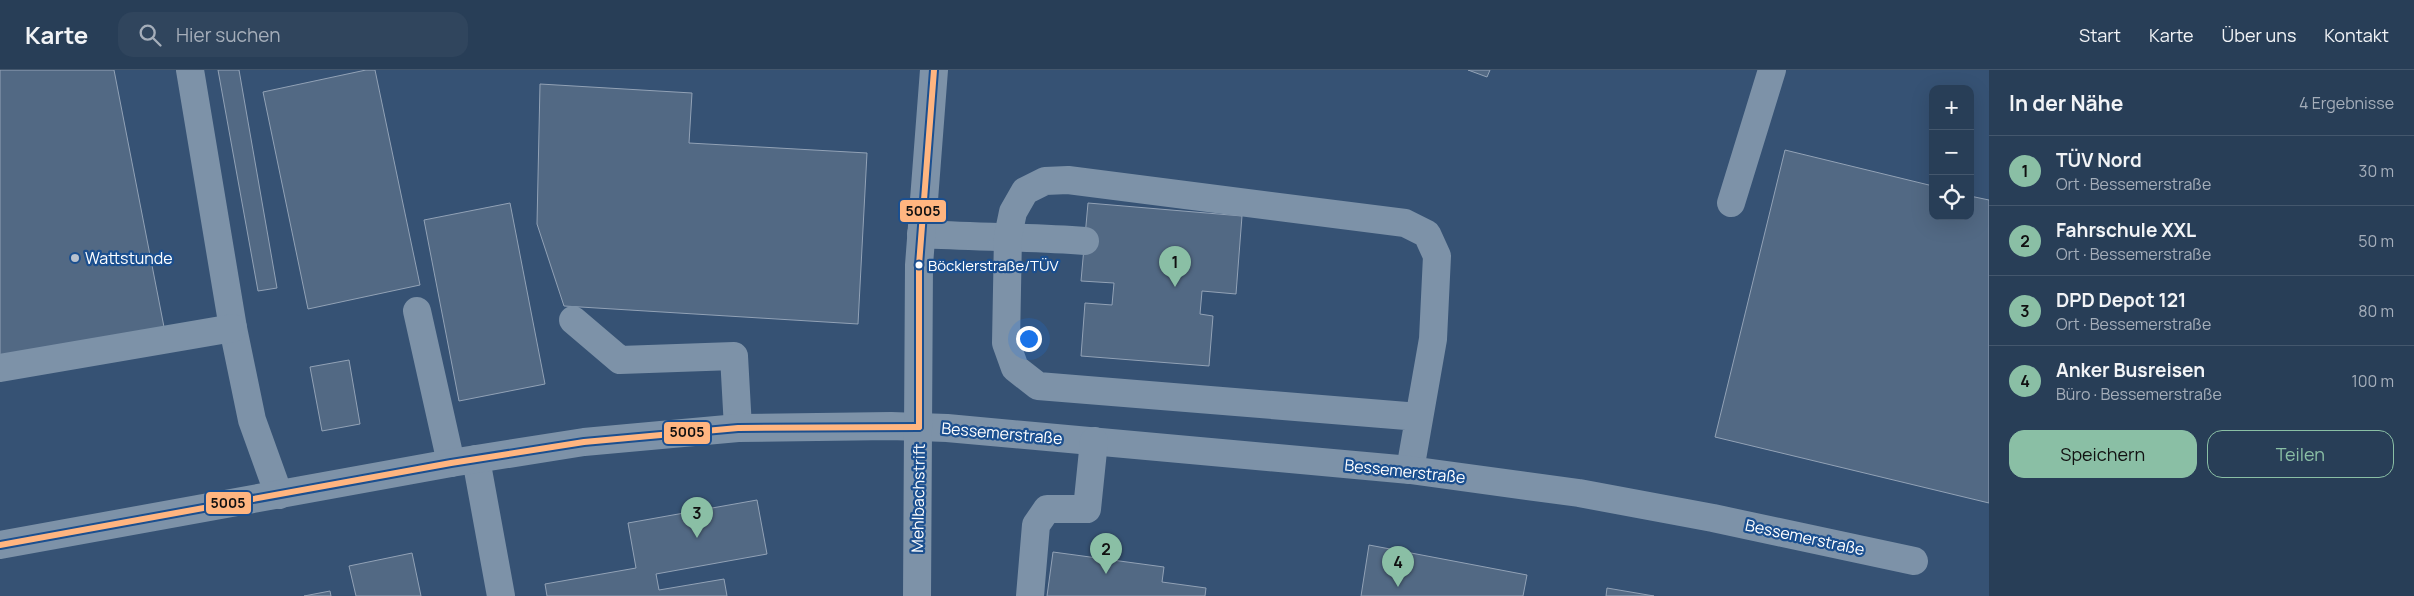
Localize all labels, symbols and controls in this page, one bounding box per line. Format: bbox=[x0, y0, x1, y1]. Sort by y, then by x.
search box bbox=[118, 12, 468, 57]
text: Karte bbox=[25, 18, 88, 51]
icon: search bbox=[136, 21, 164, 49]
text: Hier suchen bbox=[176, 22, 280, 48]
text: Start bbox=[2079, 23, 2121, 47]
text: Karte bbox=[2149, 23, 2194, 47]
text: Über uns bbox=[2222, 23, 2296, 47]
text: Kontakt bbox=[2324, 23, 2389, 47]
map controls bbox=[1929, 85, 1974, 220]
button: + bbox=[1929, 85, 1974, 130]
text: In der Nähe bbox=[2009, 89, 2123, 117]
text: 4 Ergebnisse bbox=[2299, 92, 2394, 114]
button: − bbox=[1929, 130, 1974, 175]
text: TÜV Nord bbox=[2056, 147, 2142, 173]
text: 1 bbox=[2021, 160, 2029, 182]
text: 30 m bbox=[2359, 160, 2394, 182]
text: Ort · Bessemerstraße bbox=[2056, 173, 2211, 195]
button: locate bbox=[1929, 175, 1974, 220]
line badge: 5005 bbox=[899, 199, 947, 223]
text: 5005 bbox=[906, 201, 940, 220]
text: Fahrschule XXL bbox=[2056, 217, 2196, 243]
text: 2 bbox=[2020, 230, 2030, 252]
text: 50 m bbox=[2358, 230, 2394, 252]
text: Ort · Bessemerstraße bbox=[2056, 243, 2211, 265]
pin: 1 bbox=[1159, 246, 1191, 287]
place label: Wattstunde bbox=[85, 247, 173, 269]
marker: Wattstunde bbox=[69, 252, 81, 264]
place label: Böcklerstraße/TÜV bbox=[928, 255, 1059, 276]
marker: Böcklerstraße/TÜV bbox=[914, 260, 924, 270]
text: DPD Depot 121 bbox=[2056, 287, 2186, 313]
text: 3 bbox=[2020, 300, 2030, 322]
text: 80 m bbox=[2358, 300, 2394, 322]
text: Ort · Bessemerstraße bbox=[2056, 313, 2211, 335]
your location bbox=[1016, 326, 1042, 352]
text: Anker Busreisen bbox=[2056, 357, 2205, 383]
text: 4 bbox=[2020, 370, 2030, 392]
text: 100 m bbox=[2351, 370, 2394, 392]
text: Büro · Bessemerstraße bbox=[2056, 383, 2222, 405]
street label: Bessemerstraße bbox=[941, 417, 1063, 449]
line badge: 5005 bbox=[663, 421, 711, 445]
text: 5005 bbox=[670, 422, 704, 441]
button: Speichern bbox=[2009, 430, 2197, 478]
button: Teilen bbox=[2207, 430, 2394, 478]
street label: Mehlbachstrift bbox=[906, 443, 930, 553]
street label: Bessemerstraße bbox=[1343, 454, 1467, 488]
line badge: 5005 bbox=[205, 491, 252, 515]
text: 5005 bbox=[211, 493, 245, 512]
pin: 3 bbox=[681, 497, 713, 538]
street label: Bessemerstraße bbox=[1743, 514, 1867, 560]
pin: 2 bbox=[1090, 533, 1122, 574]
pin: 4 bbox=[1382, 546, 1414, 587]

